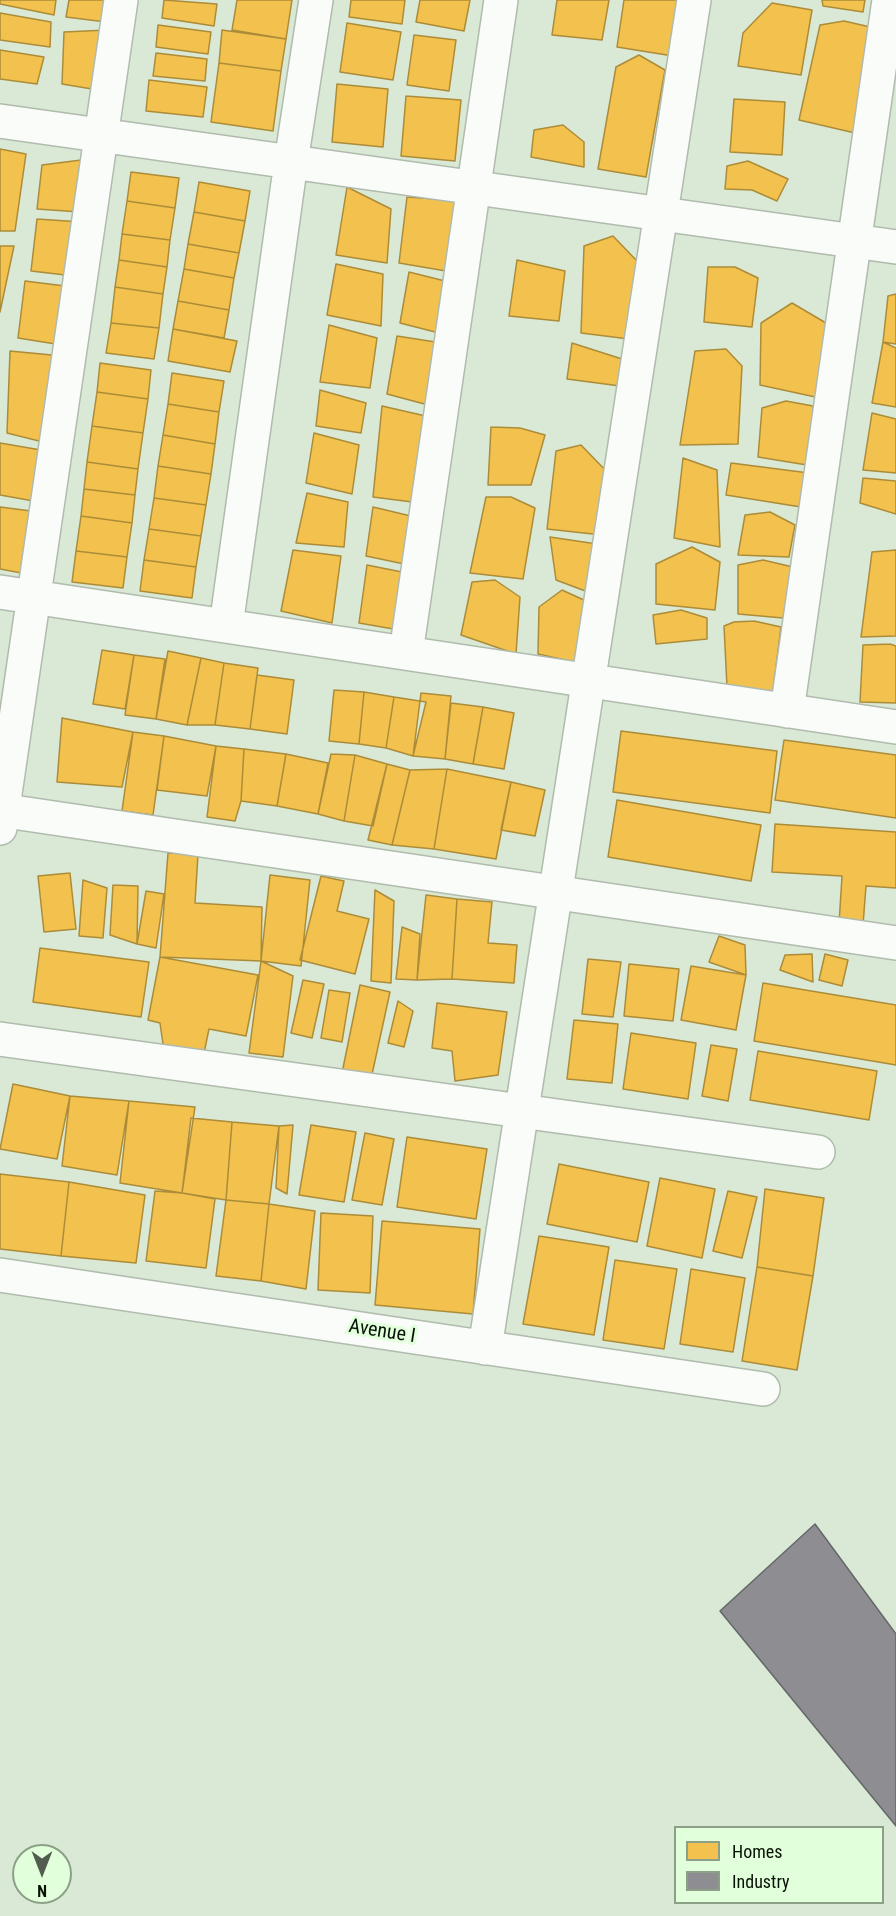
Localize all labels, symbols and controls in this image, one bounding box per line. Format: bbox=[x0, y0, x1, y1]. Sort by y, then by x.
street label: Avenue I bbox=[347, 1315, 417, 1349]
legend bbox=[674, 1826, 884, 1904]
text: Homes bbox=[732, 1841, 782, 1862]
north arrow bbox=[12, 1844, 72, 1904]
text: Industry bbox=[732, 1871, 790, 1892]
text: N bbox=[37, 1881, 47, 1900]

